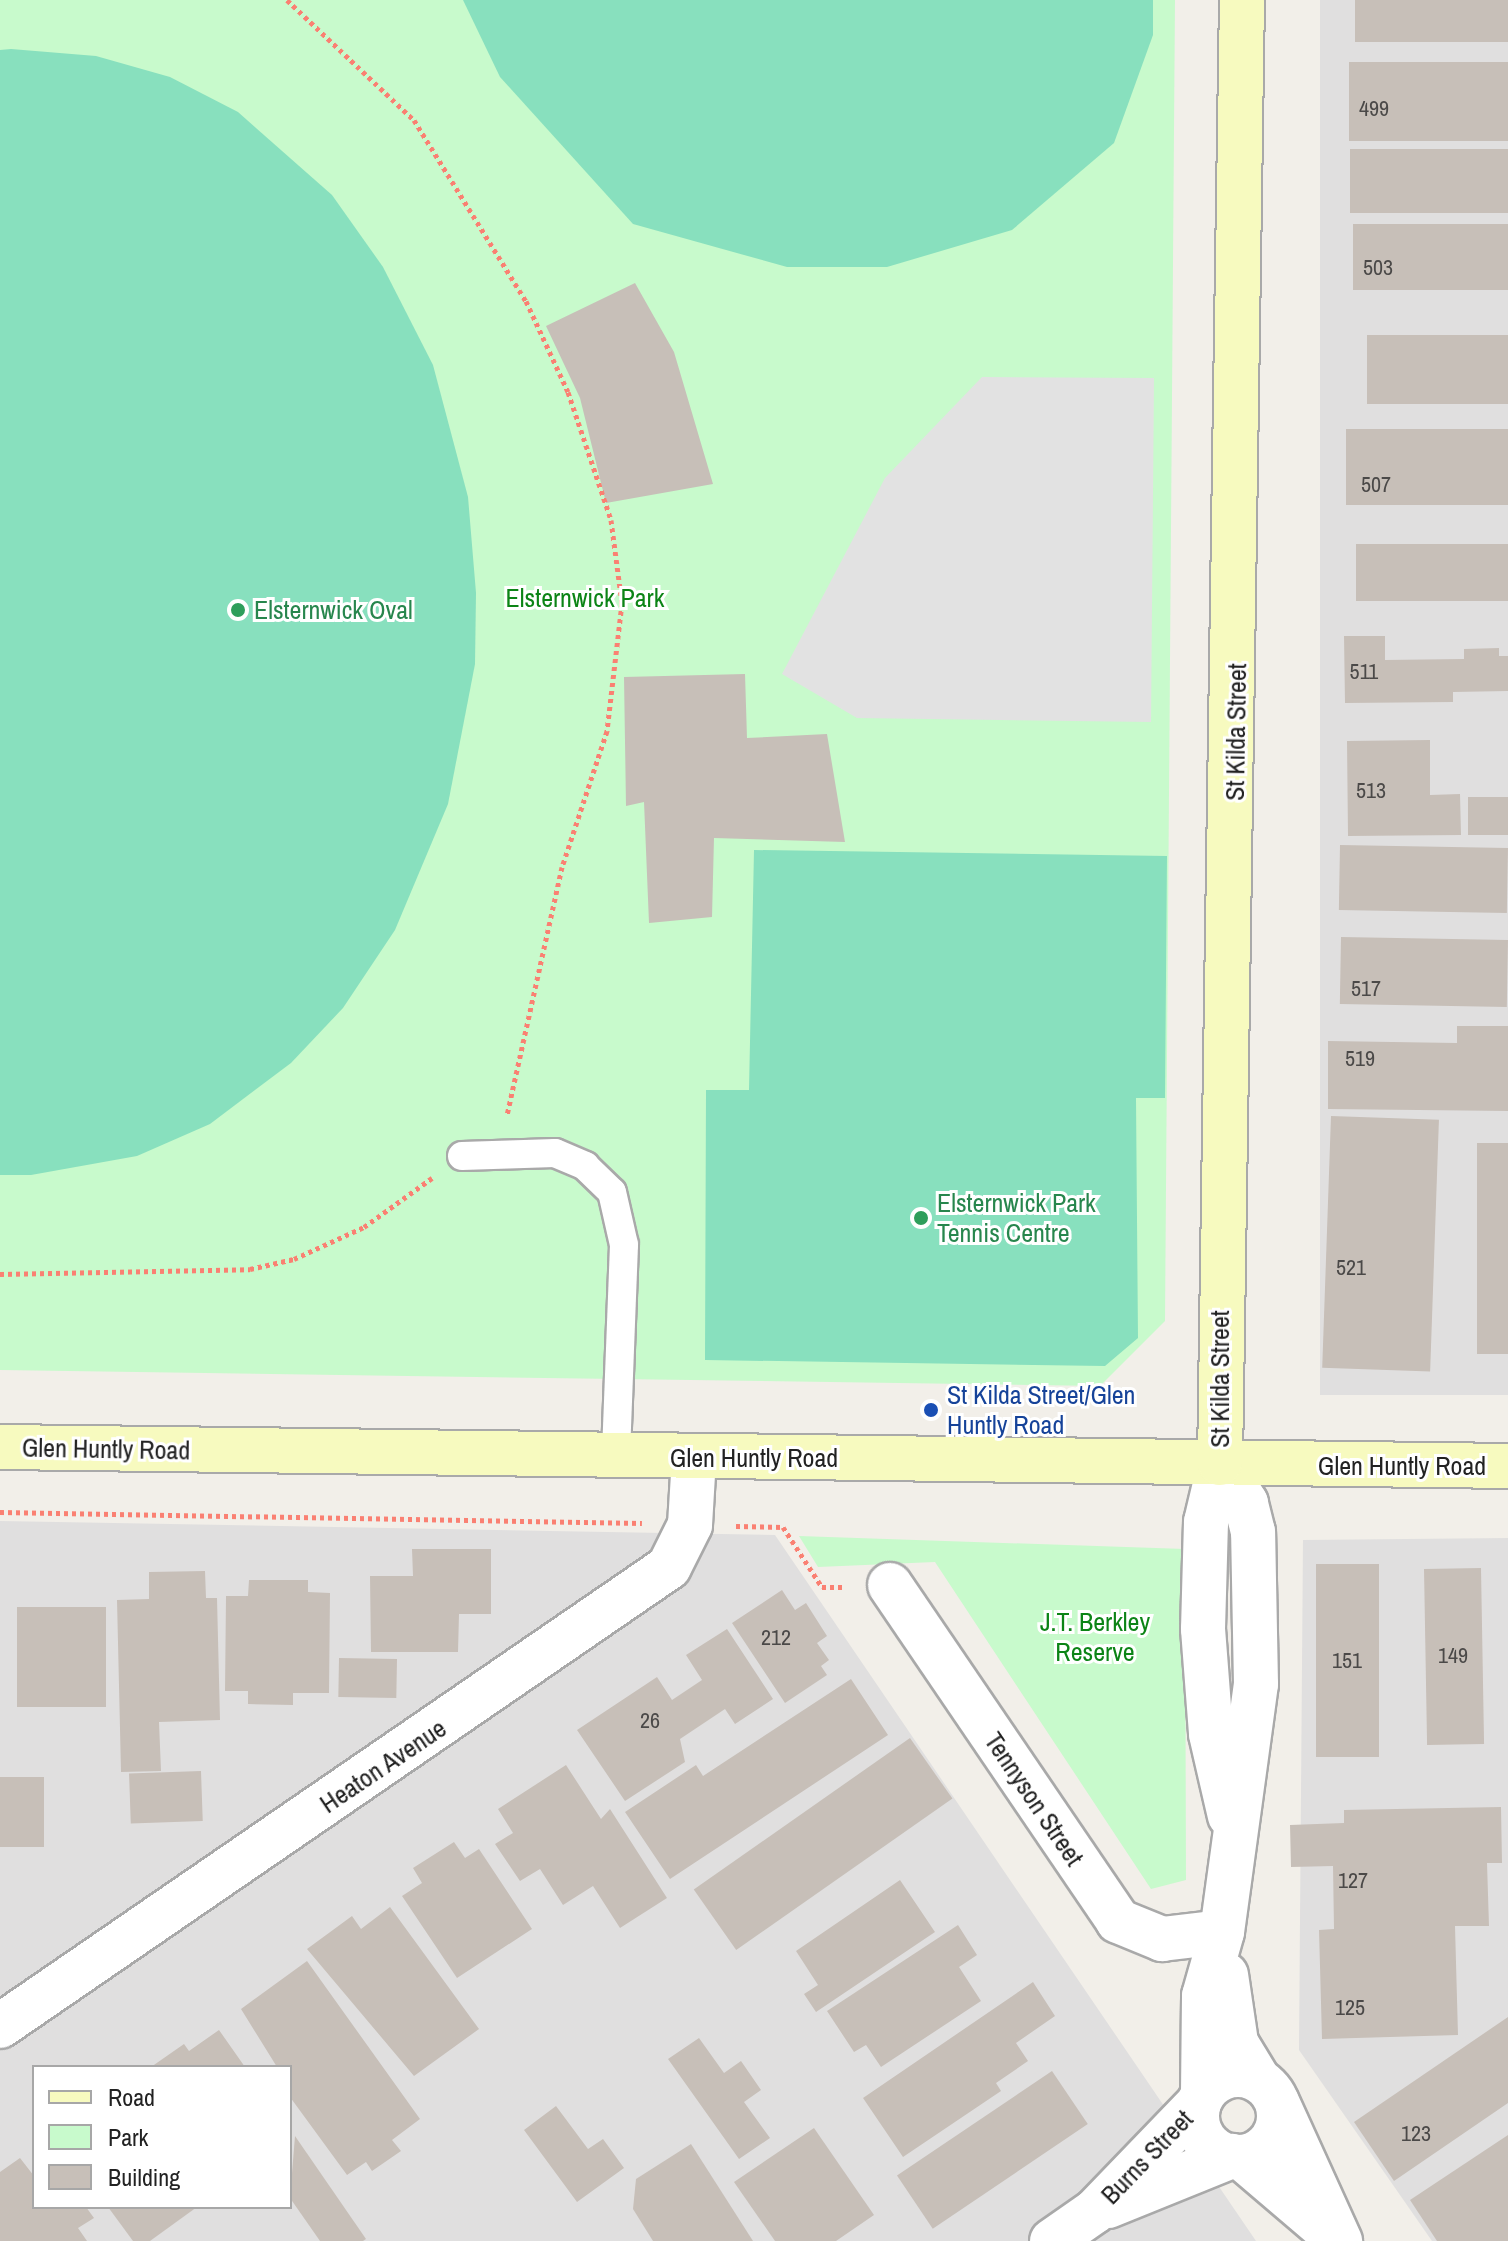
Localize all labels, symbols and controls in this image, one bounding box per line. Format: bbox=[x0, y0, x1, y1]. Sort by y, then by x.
house number: 499 bbox=[1359, 96, 1389, 122]
house number: 503 bbox=[1363, 255, 1393, 281]
house number: 507 bbox=[1361, 472, 1391, 498]
park label: Elsternwick Park bbox=[506, 582, 664, 614]
place label: Elsternwick Oval bbox=[254, 594, 413, 626]
marker: Elsternwick Oval bbox=[229, 601, 247, 619]
house number: 511 bbox=[1350, 659, 1378, 685]
street label: St Kilda Street bbox=[1219, 663, 1253, 801]
house number: 513 bbox=[1356, 778, 1386, 804]
house number: 517 bbox=[1351, 976, 1381, 1002]
house number: 519 bbox=[1345, 1046, 1375, 1072]
place label: Elsternwick Park Tennis Centre bbox=[937, 1187, 1096, 1248]
marker: Elsternwick Park Tennis Centre bbox=[912, 1209, 930, 1227]
house number: 521 bbox=[1336, 1255, 1366, 1281]
street label: St Kilda Street bbox=[1204, 1310, 1236, 1448]
place label: St Kilda Street/Glen Huntly Road bbox=[947, 1379, 1135, 1440]
marker: St Kilda Street/Glen Huntly Road bbox=[922, 1401, 940, 1419]
street label: Glen Huntly Road bbox=[22, 1432, 190, 1466]
street label: Glen Huntly Road bbox=[670, 1442, 838, 1474]
street label: Glen Huntly Road bbox=[1318, 1450, 1486, 1482]
park label: J.T. Berkley Reserve bbox=[1040, 1606, 1150, 1668]
house number: 212 bbox=[761, 1625, 791, 1651]
house number: 149 bbox=[1438, 1643, 1468, 1669]
house number: 151 bbox=[1332, 1648, 1362, 1674]
house number: 26 bbox=[640, 1708, 660, 1734]
street label: Heaton Avenue bbox=[314, 1712, 452, 1820]
street label: Tennyson Street bbox=[978, 1726, 1090, 1872]
house number: 127 bbox=[1338, 1868, 1368, 1894]
house number: 125 bbox=[1335, 1995, 1365, 2021]
legend bbox=[32, 2065, 292, 2209]
text: Road bbox=[108, 2081, 155, 2113]
street label: Burns Street bbox=[1095, 2104, 1199, 2210]
text: Park bbox=[108, 2121, 148, 2153]
house number: 123 bbox=[1401, 2121, 1431, 2147]
text: Building bbox=[108, 2161, 180, 2193]

